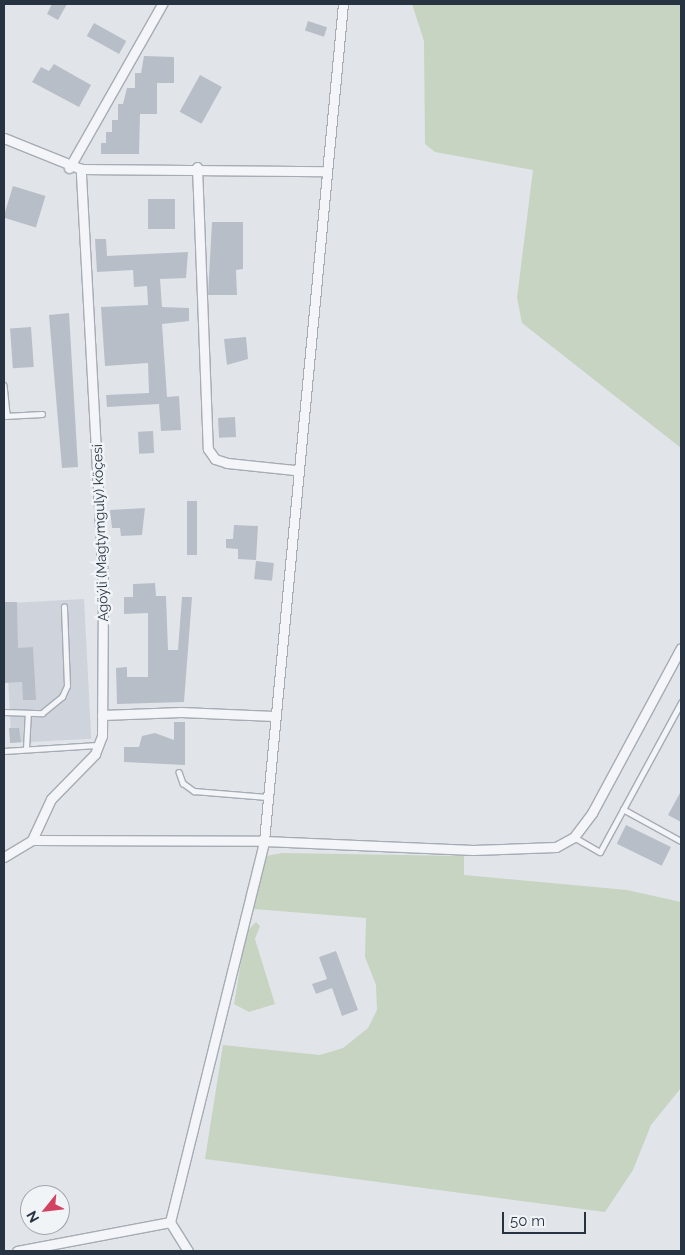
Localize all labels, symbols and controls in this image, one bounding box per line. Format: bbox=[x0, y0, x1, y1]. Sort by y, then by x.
street label: Agöýli (Magtymguly) köçesi bbox=[89, 444, 111, 622]
north arrow bbox=[20, 1185, 70, 1235]
scale bar bbox=[505, 1202, 589, 1234]
text: N bbox=[23, 1208, 42, 1225]
text: 50 m bbox=[510, 1212, 545, 1230]

